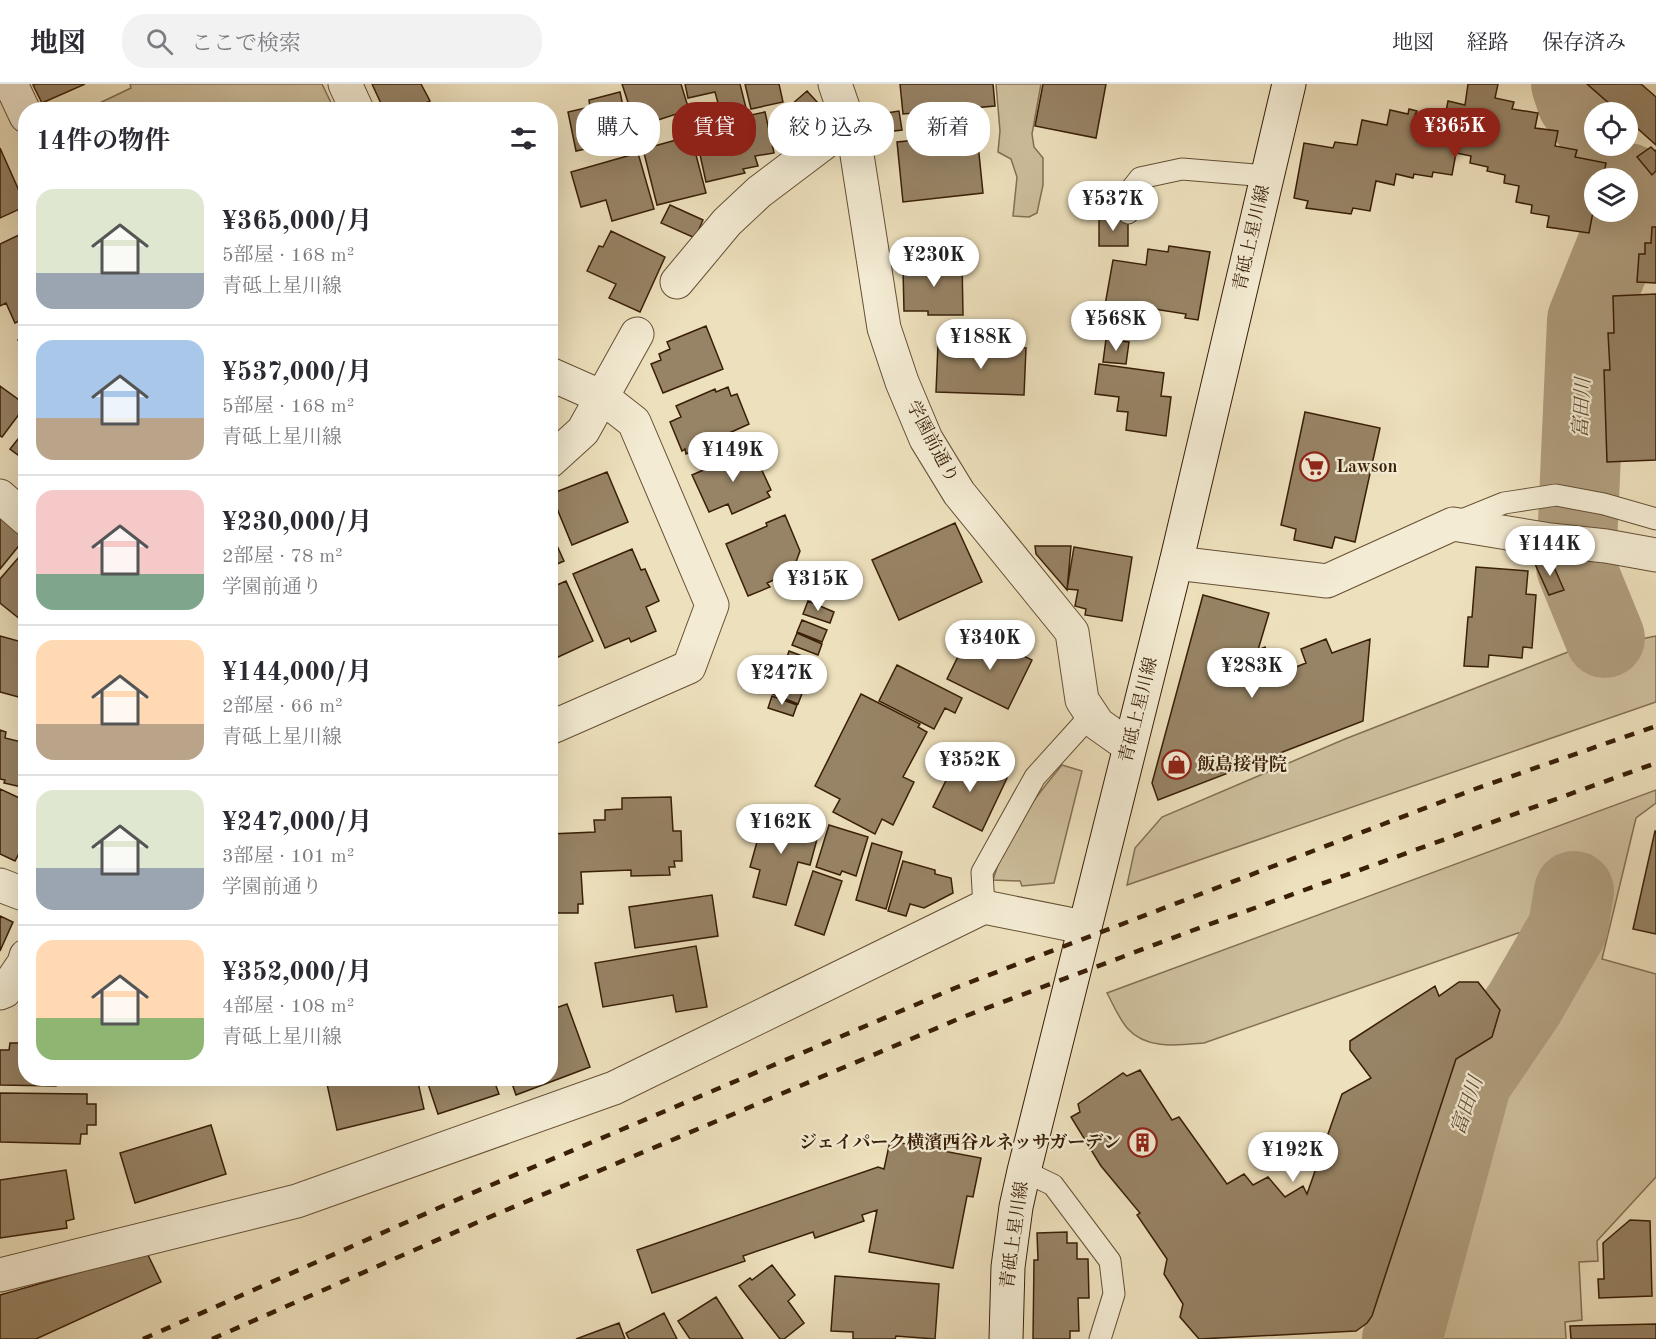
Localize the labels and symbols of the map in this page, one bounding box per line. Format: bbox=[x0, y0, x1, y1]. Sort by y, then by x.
pin: ¥365K bbox=[1413, 108, 1497, 159]
pin: ¥537K bbox=[1071, 181, 1155, 232]
street label: 青砥上星川線 bbox=[1229, 183, 1273, 293]
pin: ¥230K bbox=[892, 237, 976, 288]
pin: ¥568K bbox=[1074, 301, 1158, 352]
pin: ¥188K bbox=[939, 319, 1023, 370]
water label: 富田川 bbox=[1569, 375, 1595, 438]
street label: 学園前通り bbox=[903, 397, 963, 486]
pin: ¥149K bbox=[691, 432, 775, 483]
supermarket icon: Lawson bbox=[1299, 451, 1331, 483]
place label: Lawson bbox=[1336, 458, 1398, 476]
pin: ¥144K bbox=[1508, 526, 1592, 577]
pin: ¥315K bbox=[776, 561, 860, 612]
pin: ¥340K bbox=[948, 620, 1032, 671]
pin: ¥283K bbox=[1210, 648, 1294, 699]
pin: ¥247K bbox=[740, 655, 824, 706]
street label: 青砥上星川線 bbox=[1115, 655, 1161, 765]
pin: ¥352K bbox=[928, 742, 1012, 793]
shop icon: 飯島接骨院 bbox=[1160, 749, 1192, 781]
place label: 飯島接骨院 bbox=[1197, 754, 1287, 774]
pin: ¥162K bbox=[739, 804, 823, 855]
water label: 富田川 bbox=[1447, 1072, 1488, 1138]
building icon: ジェイパーク横濱西谷ルネッサガーデン bbox=[1126, 1127, 1158, 1159]
place label: ジェイパーク横濱西谷ルネッサガーデン bbox=[799, 1132, 1121, 1152]
pin: ¥192K bbox=[1251, 1132, 1335, 1183]
street label: 青砥上星川線 bbox=[997, 1180, 1031, 1290]

